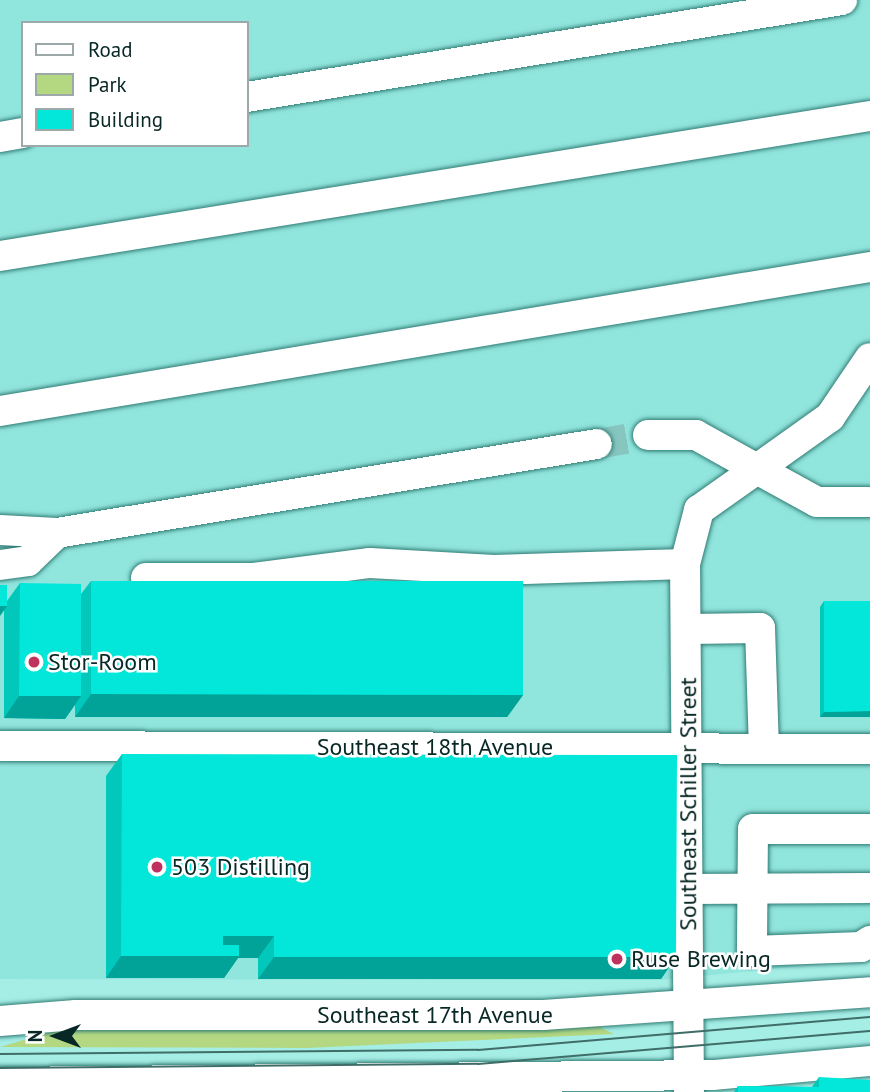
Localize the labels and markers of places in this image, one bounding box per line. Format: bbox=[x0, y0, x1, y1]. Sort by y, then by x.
place label: Stor-Room bbox=[48, 648, 157, 676]
marker: Stor-Room bbox=[26, 654, 42, 670]
place label: 503 Distilling bbox=[171, 853, 310, 881]
marker: 503 Distilling bbox=[149, 859, 165, 875]
place label: Ruse Brewing bbox=[631, 945, 771, 973]
marker: Ruse Brewing bbox=[609, 951, 625, 967]

